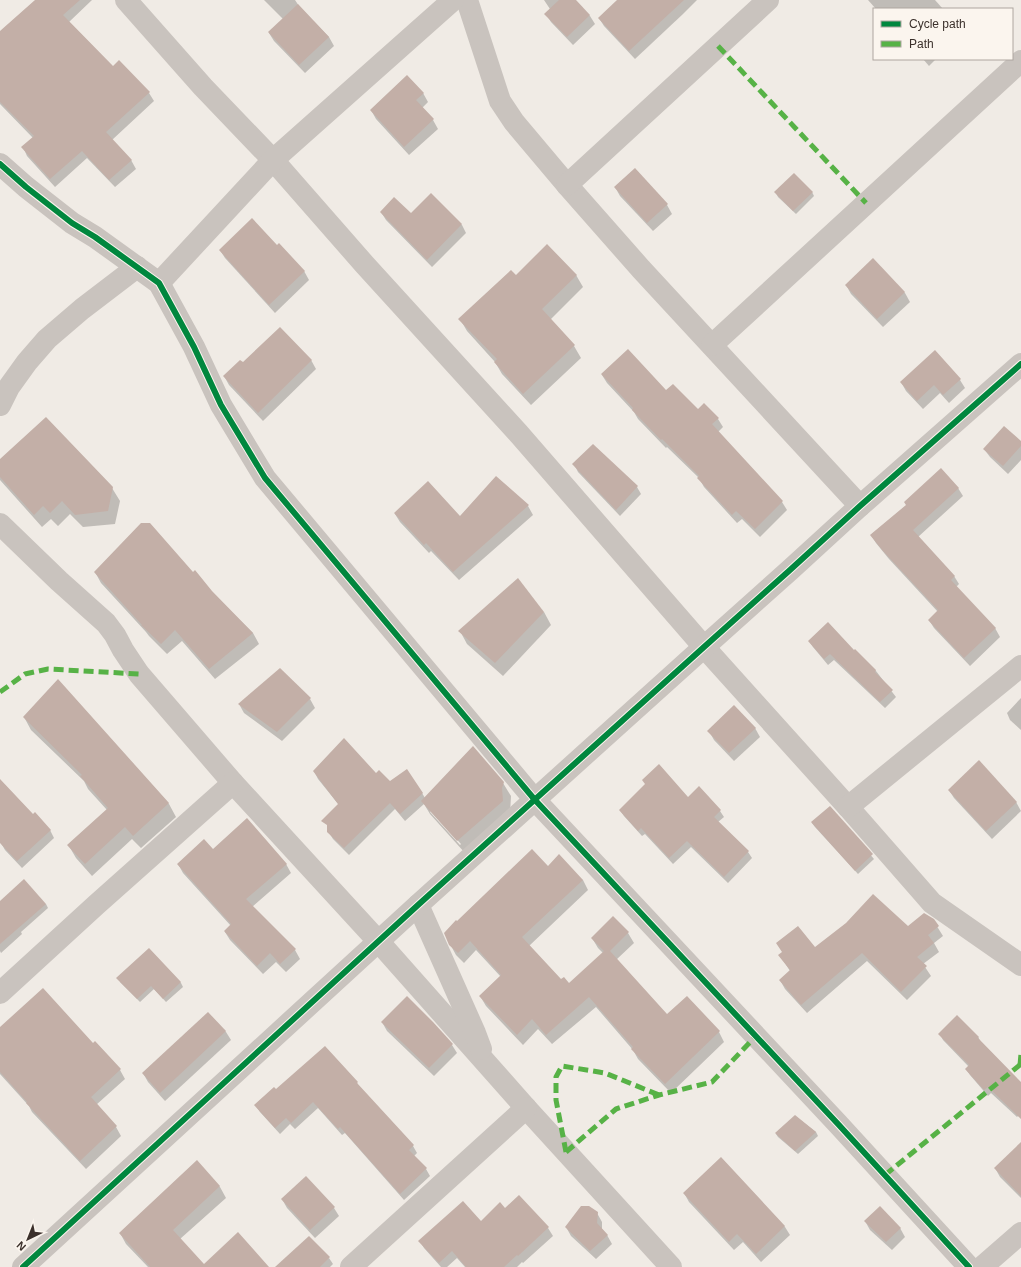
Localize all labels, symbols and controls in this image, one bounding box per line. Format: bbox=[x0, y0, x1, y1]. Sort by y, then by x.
legend bbox=[873, 8, 1013, 60]
text: Cycle path bbox=[909, 17, 966, 31]
text: Path bbox=[909, 37, 934, 51]
north arrow bbox=[8, 1219, 48, 1259]
text: N bbox=[14, 1239, 28, 1253]

